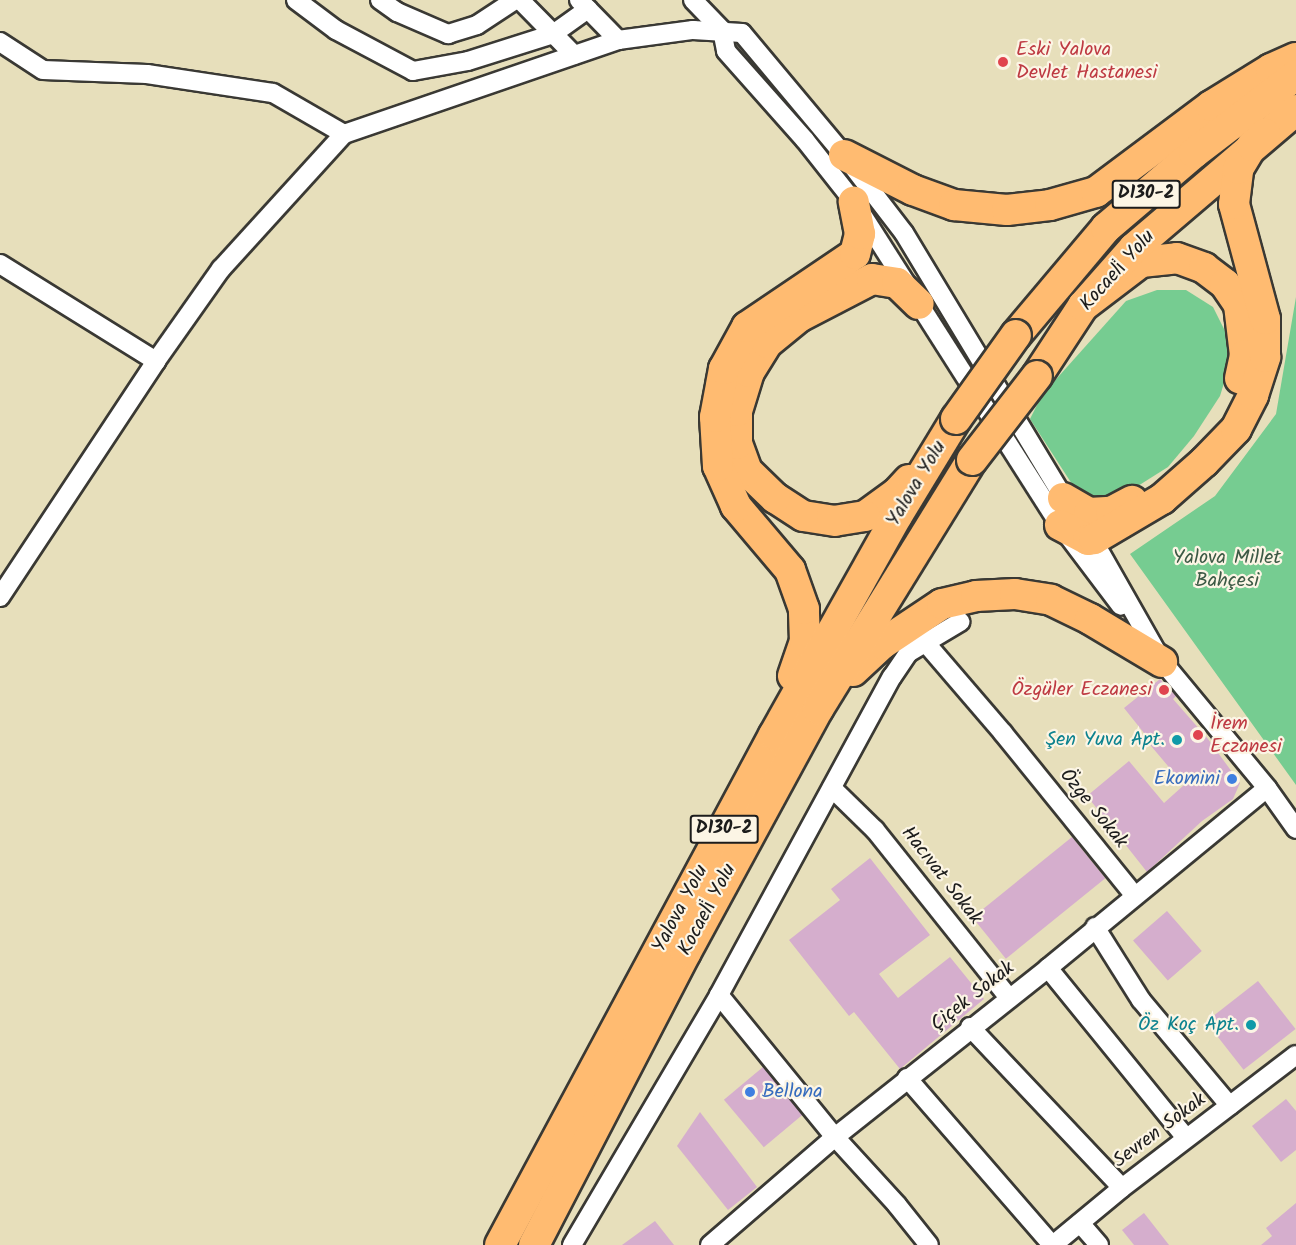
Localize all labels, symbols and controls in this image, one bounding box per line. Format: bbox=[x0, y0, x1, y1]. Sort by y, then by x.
place label: Eski Yalova Devlet Hastanesi bbox=[1016, 39, 1157, 86]
marker: Eski Yalova Devlet Hastanesi bbox=[994, 53, 1012, 71]
road number: D130-2 bbox=[1112, 179, 1180, 209]
street label: Kocaeli̇ Yolu bbox=[1075, 226, 1161, 316]
street label: Yalova Yolu bbox=[882, 437, 952, 531]
park label: Yalova Millet Bahçesi bbox=[1173, 547, 1281, 594]
place label: Özgüler Eczanesi bbox=[1012, 678, 1152, 702]
marker: Özgüler Eczanesi bbox=[1157, 683, 1171, 697]
place label: İrem Eczanesi bbox=[1210, 712, 1282, 759]
place label: Şen Yuva Apt. bbox=[1045, 728, 1165, 752]
marker: İrem Eczanesi bbox=[1191, 728, 1205, 742]
marker: Şen Yuva Apt. bbox=[1170, 733, 1184, 747]
street label: Özge Sokak bbox=[1054, 764, 1132, 854]
place label: Ekomini bbox=[1154, 767, 1220, 791]
marker: Ekomini bbox=[1225, 772, 1239, 786]
road number: D130-2 bbox=[690, 814, 758, 844]
street label: Hacıvat Sokak bbox=[895, 822, 987, 930]
street label: Kocaeli̇ Yolu bbox=[674, 860, 742, 960]
street label: Yalova Yolu bbox=[648, 861, 714, 957]
street label: Çiçek Sokak bbox=[926, 957, 1020, 1037]
place label: Öz Koç Apt. bbox=[1138, 1013, 1239, 1037]
marker: Öz Koç Apt. bbox=[1244, 1018, 1258, 1032]
place label: Bellona bbox=[762, 1080, 823, 1104]
marker: Bellona bbox=[743, 1085, 757, 1099]
street label: Sevren Sokak bbox=[1109, 1088, 1211, 1174]

